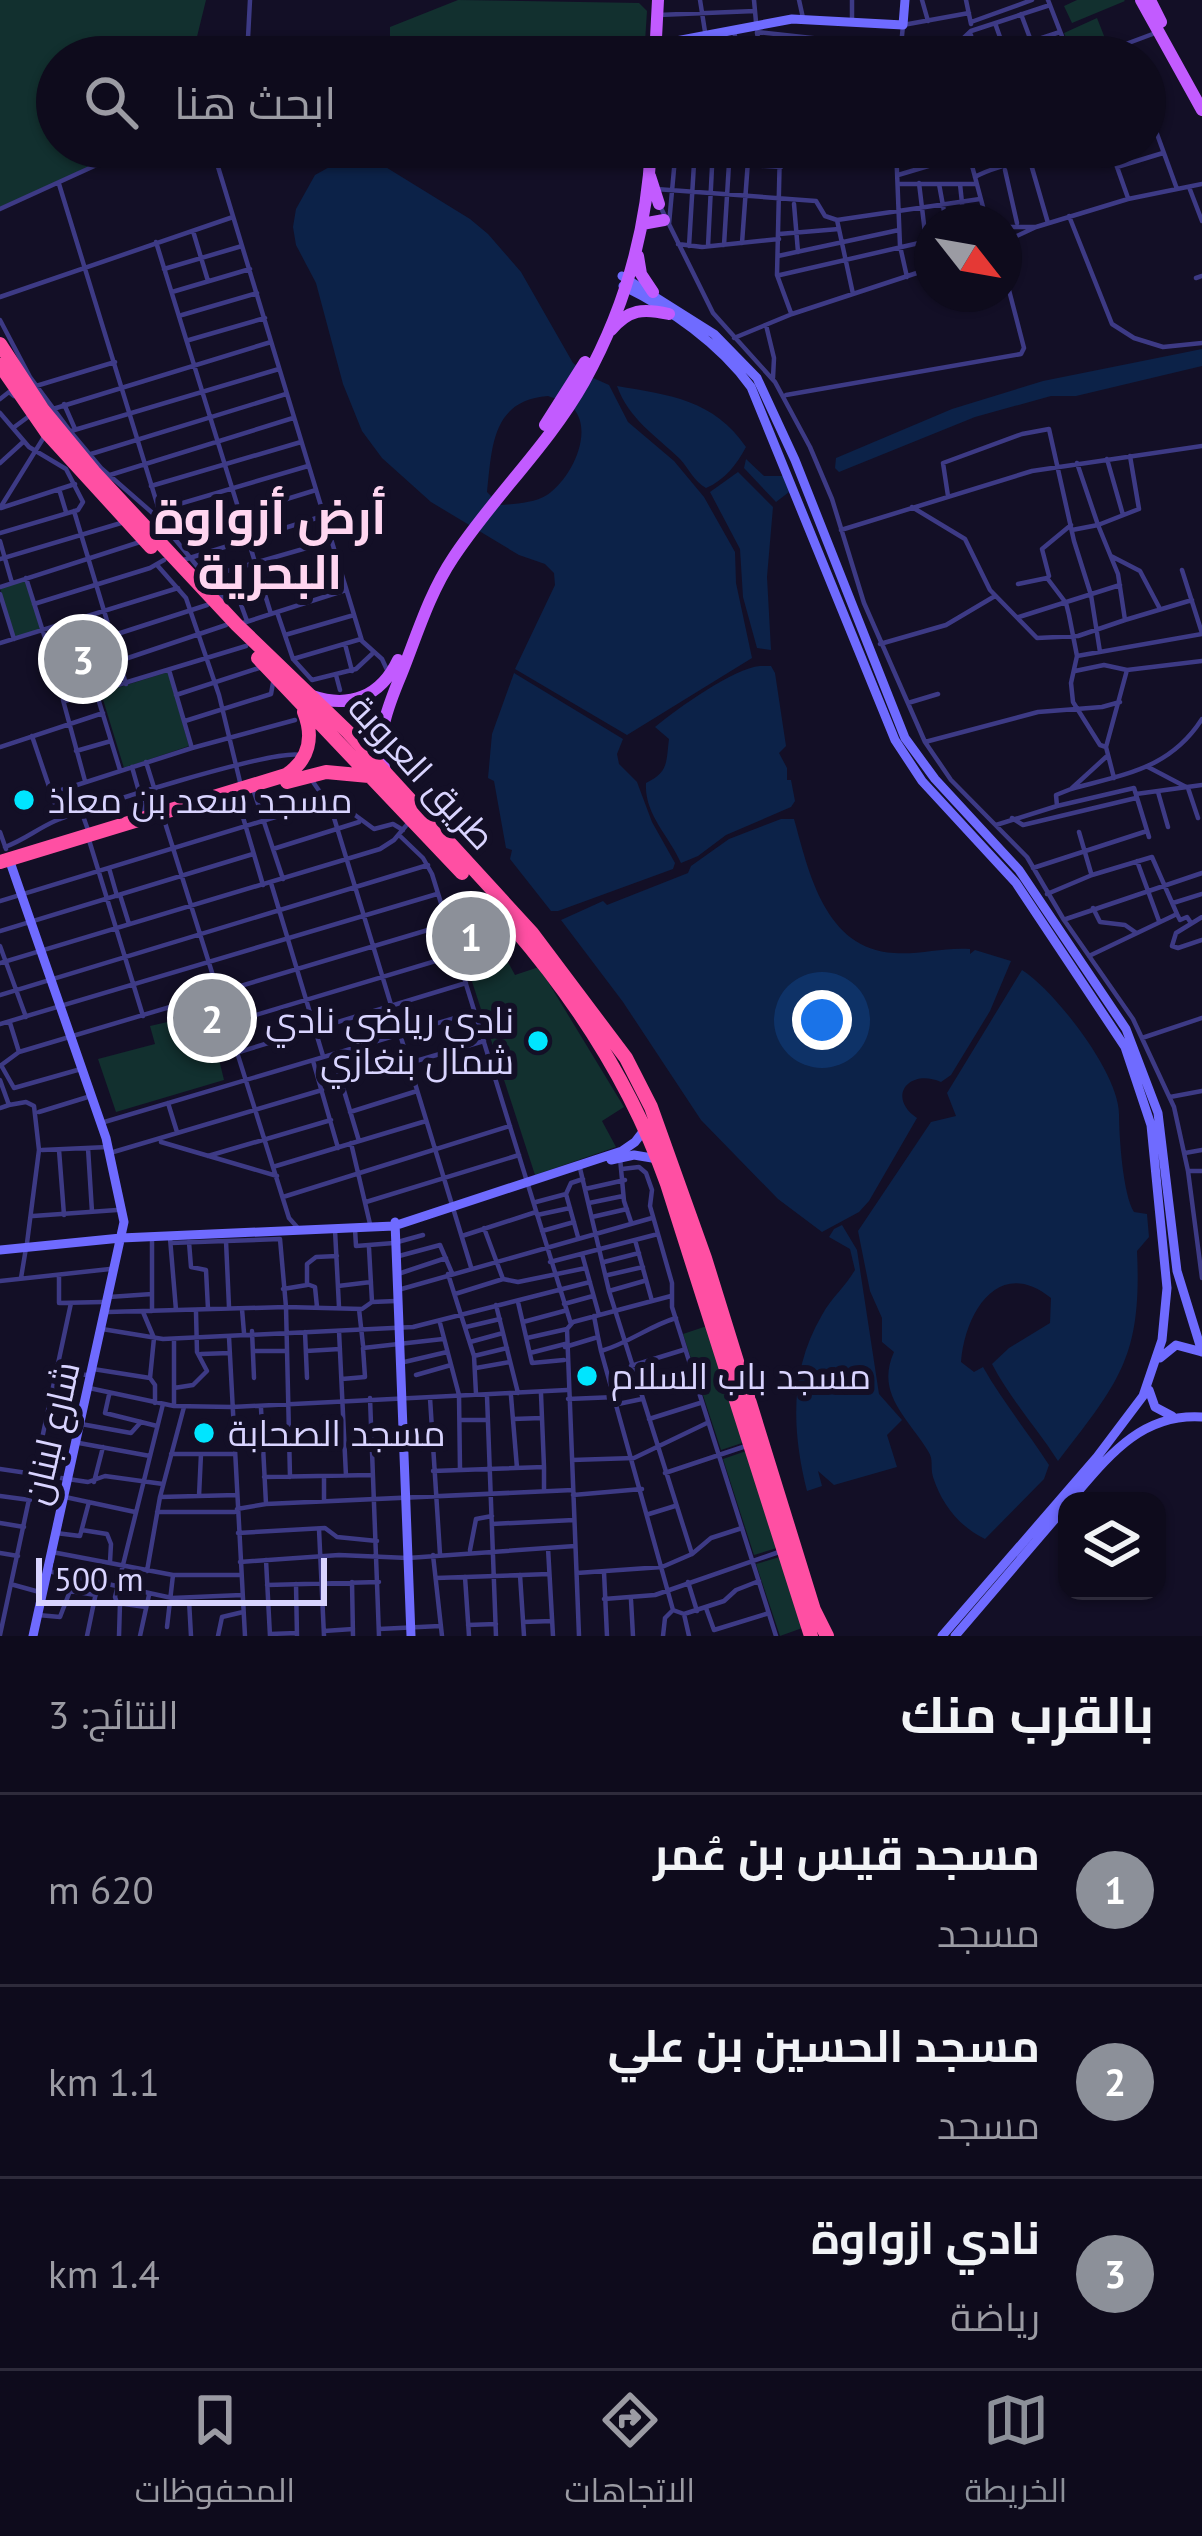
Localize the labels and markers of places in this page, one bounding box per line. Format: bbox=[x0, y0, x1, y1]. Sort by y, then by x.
pin: 3 bbox=[44, 614, 122, 704]
place label: مسجد سعد بن معاذ bbox=[48, 776, 353, 823]
marker: مسجد سعد بن معاذ bbox=[11, 787, 37, 813]
pin: 1 bbox=[432, 891, 510, 981]
pin: 2 bbox=[173, 973, 251, 1063]
place label: نادي رياضي نادي شمال بنغازي bbox=[265, 996, 514, 1089]
marker: نادي رياضي نادي شمال بنغازي bbox=[525, 1028, 551, 1054]
place label: مسجد باب السلام bbox=[611, 1352, 871, 1401]
marker: مسجد باب السلام bbox=[574, 1363, 600, 1389]
place label: مسجد الصحابة bbox=[228, 1409, 446, 1456]
marker: مسجد الصحابة bbox=[191, 1420, 217, 1446]

